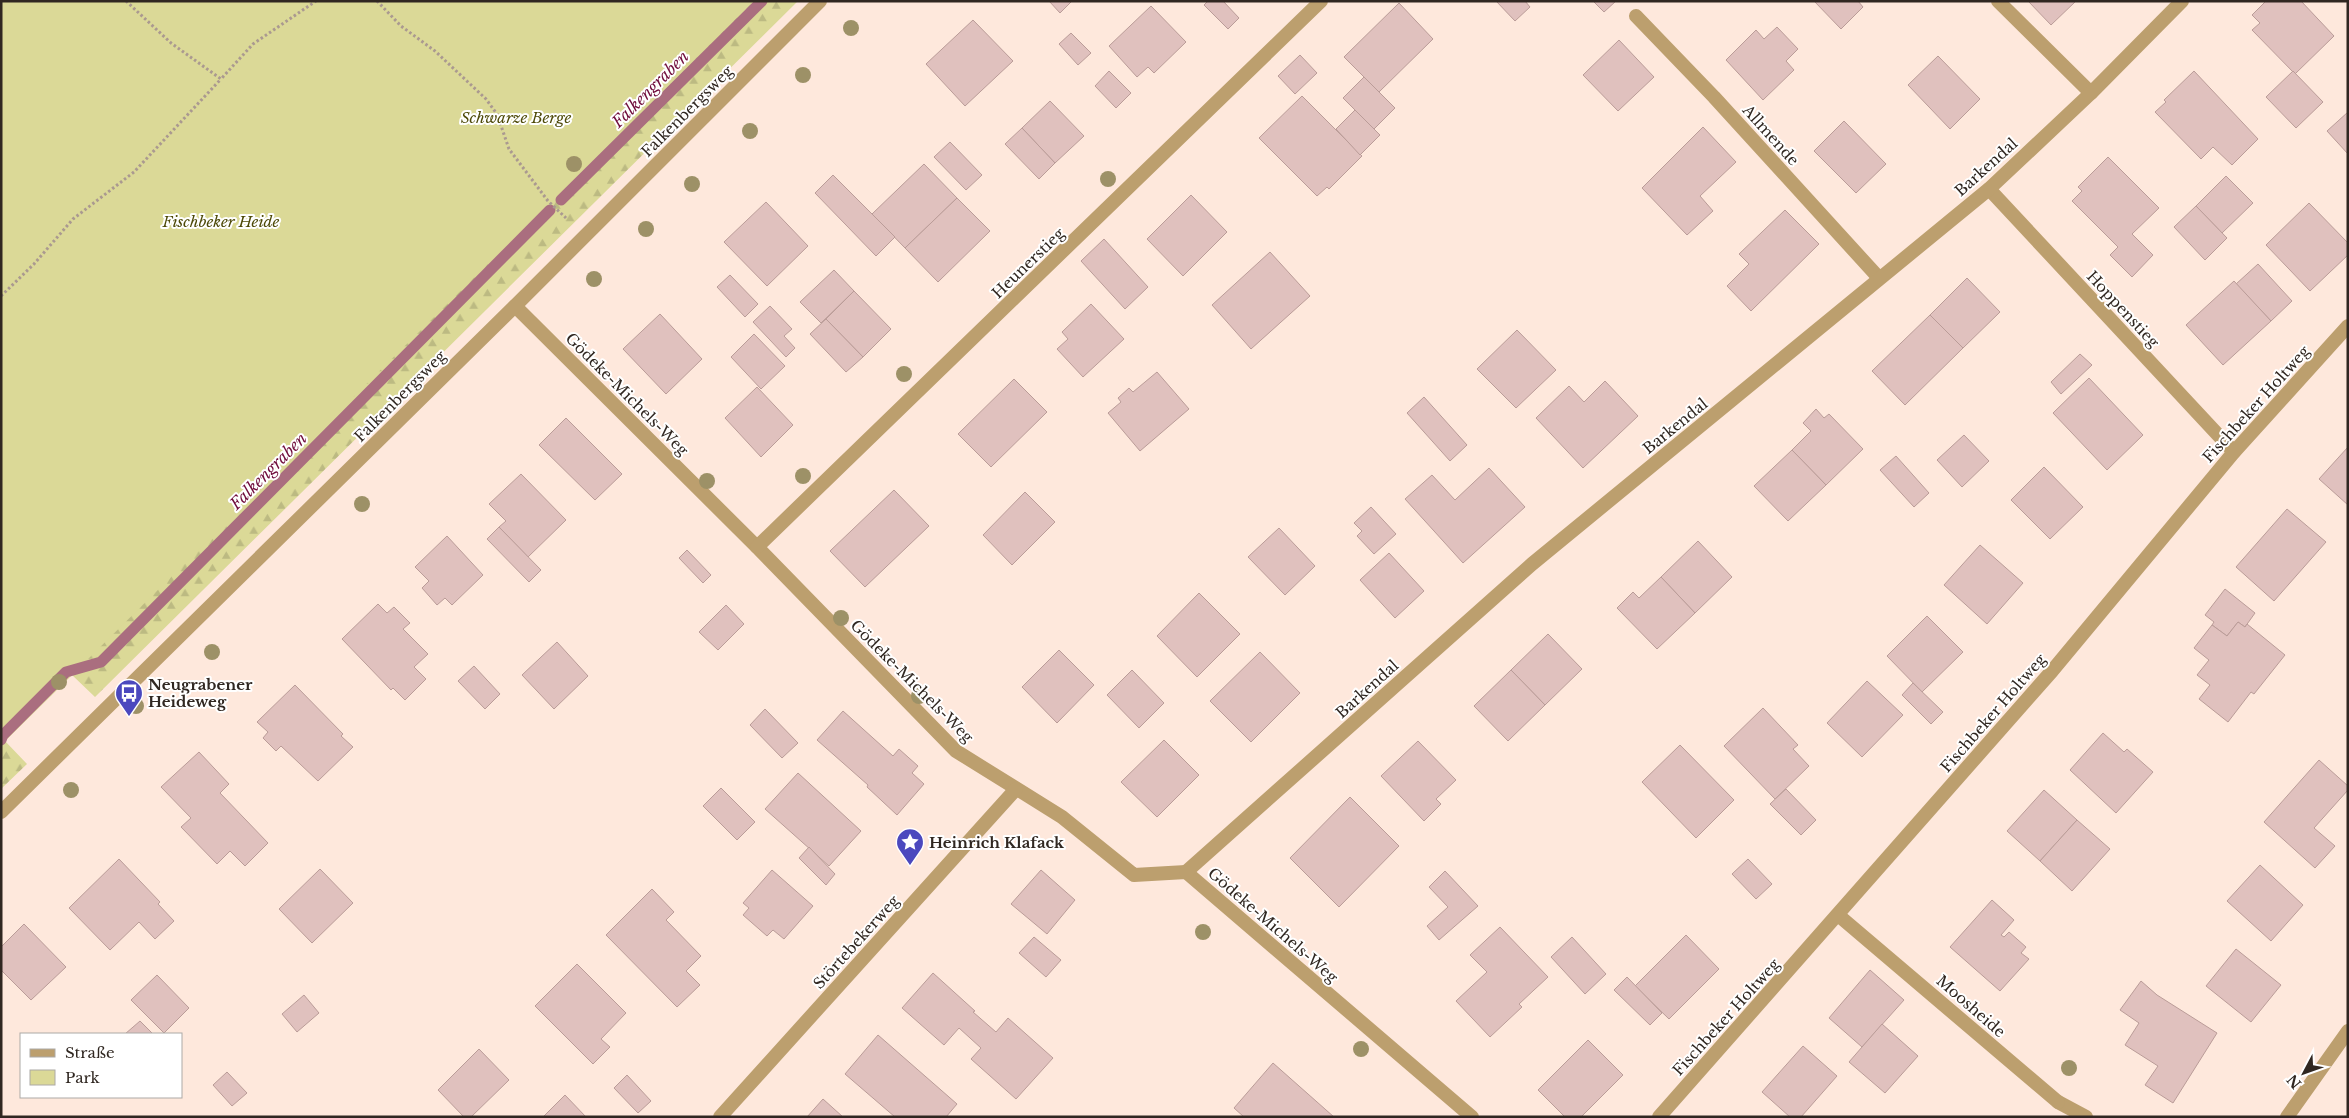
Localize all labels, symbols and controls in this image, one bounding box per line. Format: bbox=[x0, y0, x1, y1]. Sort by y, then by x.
water label: Falkengraben bbox=[607, 46, 693, 132]
street label: Falkenbergsweg bbox=[637, 61, 737, 161]
street label: Allmende bbox=[1738, 100, 1803, 169]
park label: Schwarze Berge bbox=[461, 108, 571, 127]
street label: Barkendal bbox=[1951, 134, 2021, 200]
park label: Fischbeker Heide bbox=[162, 212, 280, 231]
street label: Heunerstieg bbox=[988, 223, 1069, 302]
street label: Hoppenstieg bbox=[2083, 267, 2164, 352]
street label: Gödeke-Michels-Weg bbox=[562, 329, 693, 460]
street label: Fischbeker Holtweg bbox=[2198, 341, 2314, 466]
street label: Falkenbergsweg bbox=[350, 346, 450, 446]
street label: Barkendal bbox=[1639, 394, 1711, 458]
water label: Falkengraben bbox=[225, 428, 311, 514]
street label: Gödeke-Michels-Weg bbox=[847, 616, 978, 747]
street label: Fischbeker Holtweg bbox=[1936, 649, 2050, 776]
street label: Barkendal bbox=[1332, 656, 1402, 722]
place label: Neugrabener Heideweg bbox=[148, 675, 253, 711]
bus stop icon: Neugrabener Heideweg bbox=[114, 678, 144, 717]
place icon: Heinrich Klafack bbox=[895, 827, 925, 866]
place label: Heinrich Klafack bbox=[929, 833, 1065, 852]
street label: Gödeke-Michels-Weg bbox=[1204, 863, 1343, 987]
street label: Störtebekerweg bbox=[809, 891, 904, 993]
street label: Fischbeker Holtweg bbox=[1668, 954, 1784, 1079]
street label: Moosheide bbox=[1933, 971, 2009, 1041]
legend bbox=[20, 1033, 182, 1098]
text: Straße bbox=[65, 1043, 115, 1062]
north arrow bbox=[2279, 1048, 2329, 1098]
text: Park bbox=[65, 1068, 101, 1087]
text: N bbox=[2283, 1071, 2305, 1092]

